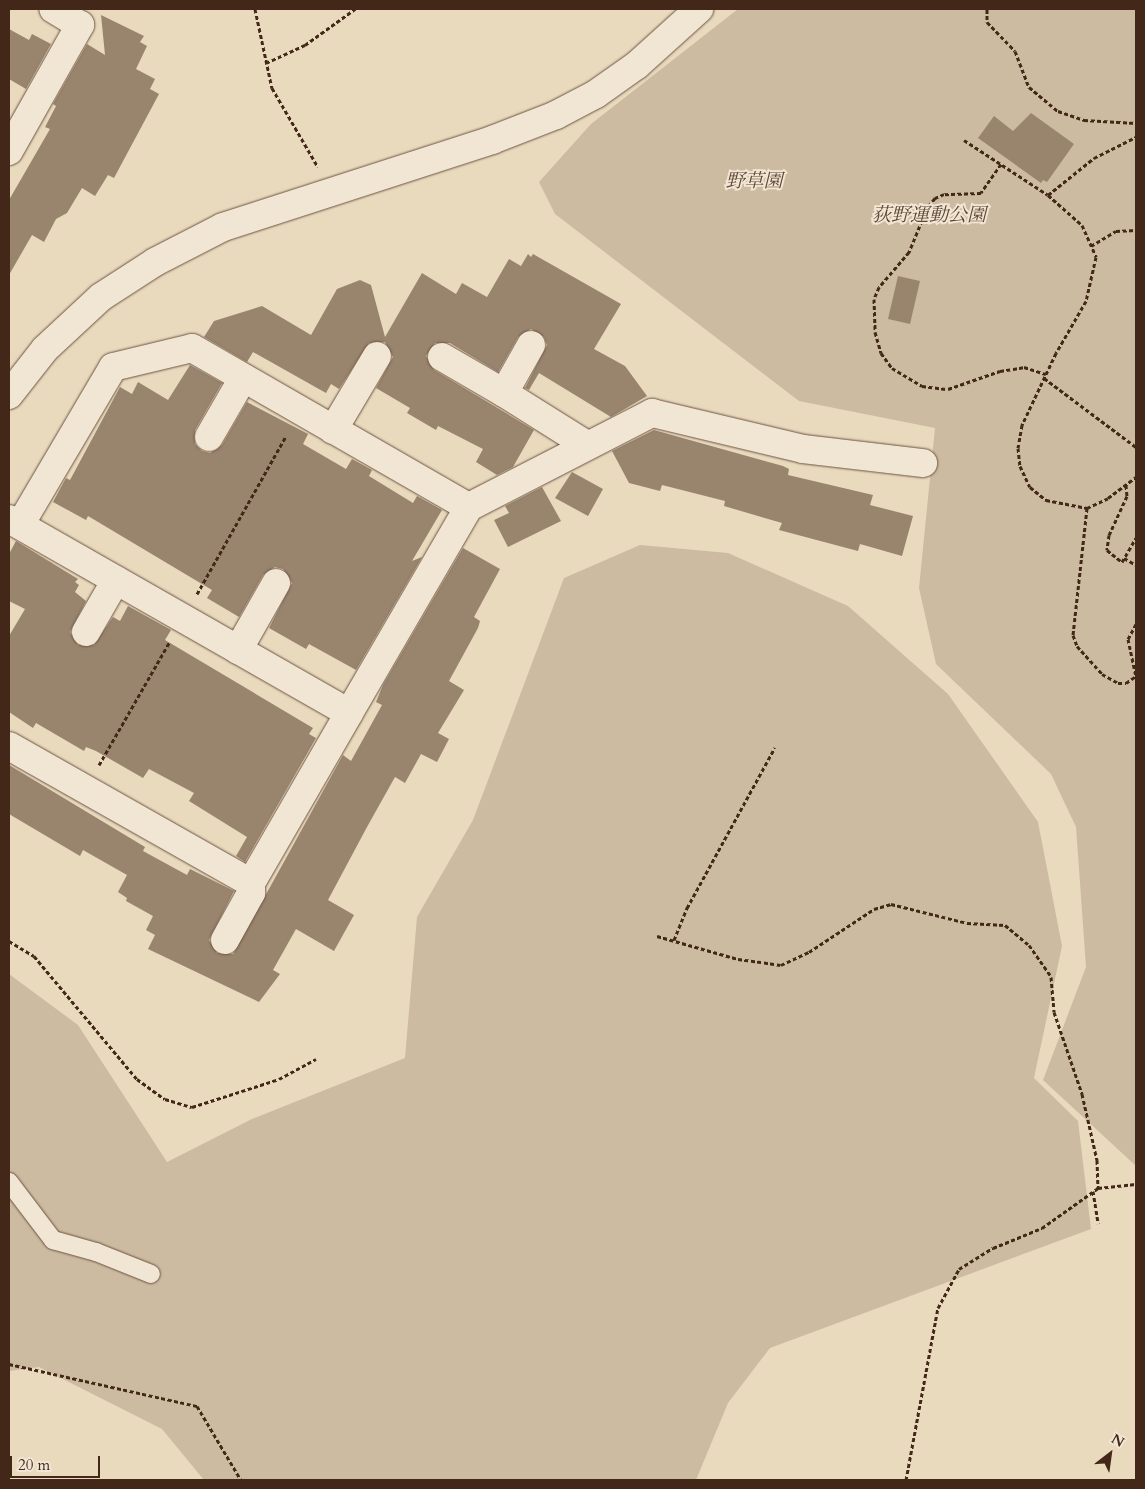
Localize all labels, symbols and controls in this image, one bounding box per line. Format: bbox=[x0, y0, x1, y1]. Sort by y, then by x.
park label: 野草園 bbox=[726, 171, 782, 193]
park label: 荻野運動公園 bbox=[872, 205, 986, 227]
north arrow bbox=[1085, 1429, 1135, 1479]
text: N bbox=[1108, 1429, 1128, 1452]
scale bar bbox=[12, 1446, 102, 1478]
text: 20 m bbox=[18, 1455, 50, 1475]

